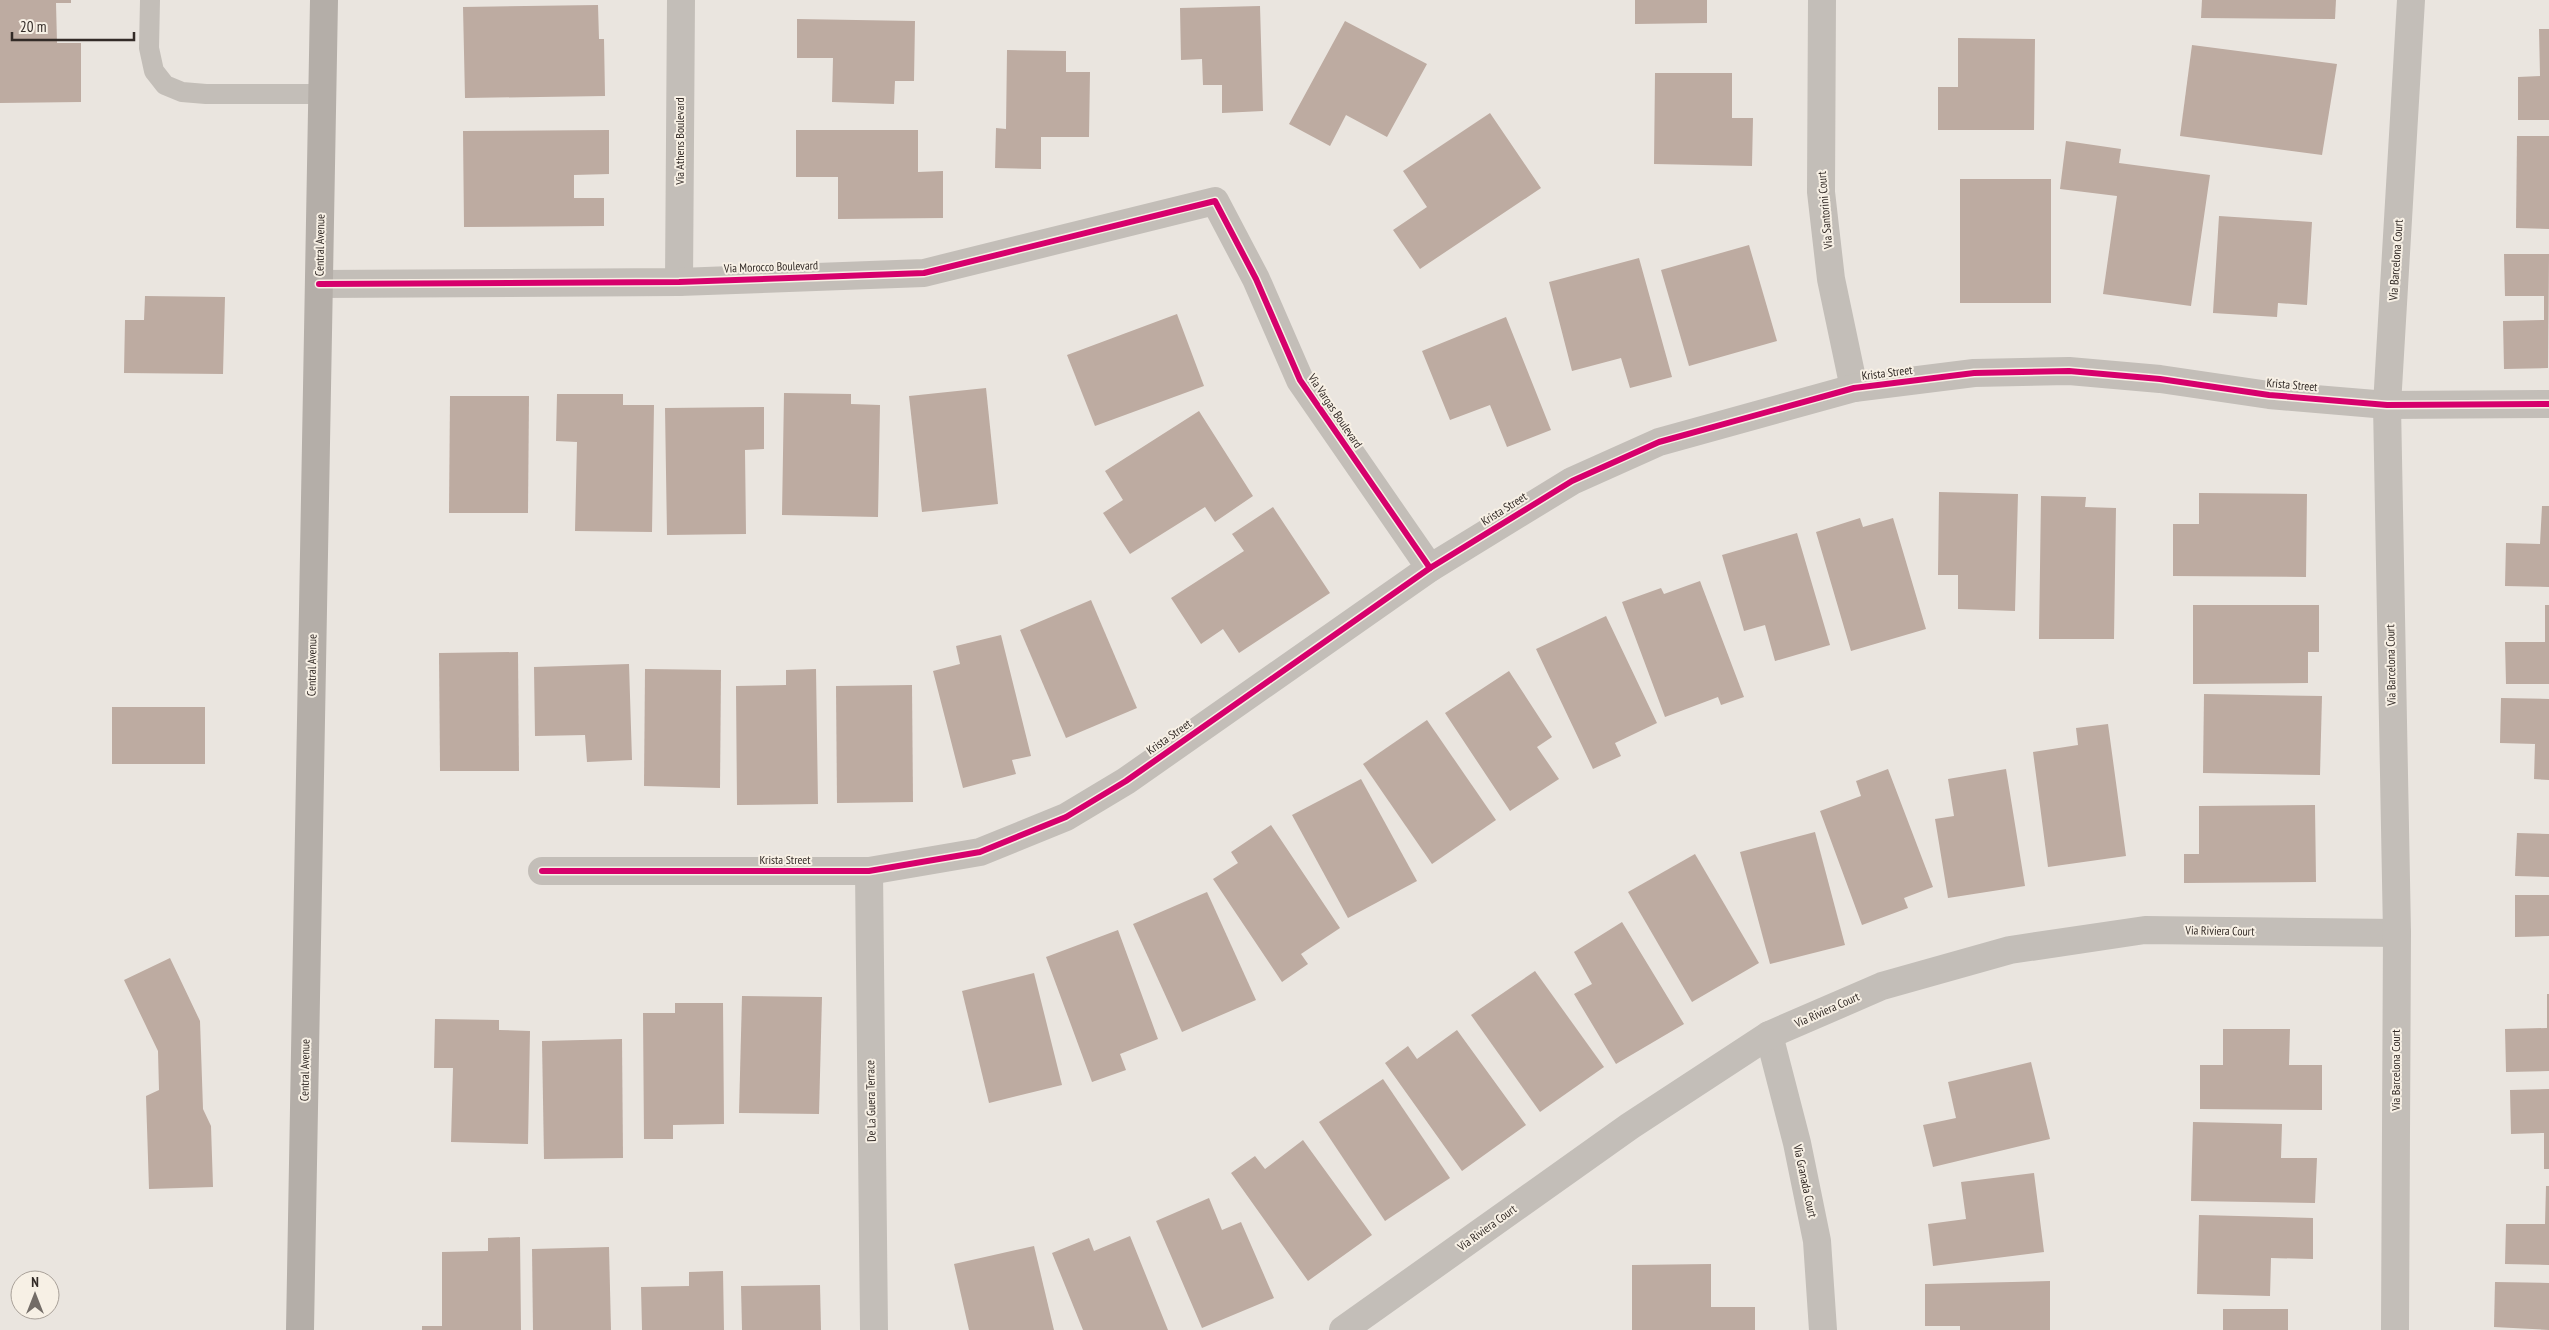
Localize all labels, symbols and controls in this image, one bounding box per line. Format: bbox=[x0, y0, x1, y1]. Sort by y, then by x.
scale bar bbox=[12, 10, 135, 42]
text: 20 m bbox=[20, 17, 46, 36]
street label: Via Athens Boulevard bbox=[672, 97, 687, 186]
street label: Via Santorini Court bbox=[1814, 170, 1835, 250]
street label: Central Avenue bbox=[311, 214, 328, 276]
street label: Via Barcelona Court bbox=[2385, 218, 2406, 302]
street label: Via Morocco Boulevard bbox=[723, 257, 818, 276]
street label: Krista Street bbox=[1861, 362, 1914, 383]
street label: Via Vargas Boulevard bbox=[1304, 370, 1366, 451]
street label: Krista Street bbox=[2266, 375, 2319, 394]
street label: Krista Street bbox=[1478, 488, 1530, 528]
street label: Via Barcelona Court bbox=[2382, 624, 2399, 707]
street label: Central Avenue bbox=[303, 634, 320, 696]
street label: Krista Street bbox=[1143, 715, 1195, 757]
street label: Krista Street bbox=[759, 852, 811, 867]
street label: Via Riviera Court bbox=[2184, 922, 2255, 939]
street label: Via Riviera Court bbox=[1791, 988, 1862, 1031]
street label: Via Barcelona Court bbox=[2388, 1029, 2403, 1112]
street label: Central Avenue bbox=[296, 1039, 313, 1101]
street label: De La Guera Terrace bbox=[862, 1060, 879, 1142]
street label: Via Granada Court bbox=[1790, 1142, 1821, 1220]
street label: Via Riviera Court bbox=[1454, 1201, 1520, 1255]
north arrow bbox=[10, 1270, 60, 1320]
text: N bbox=[31, 1273, 39, 1291]

